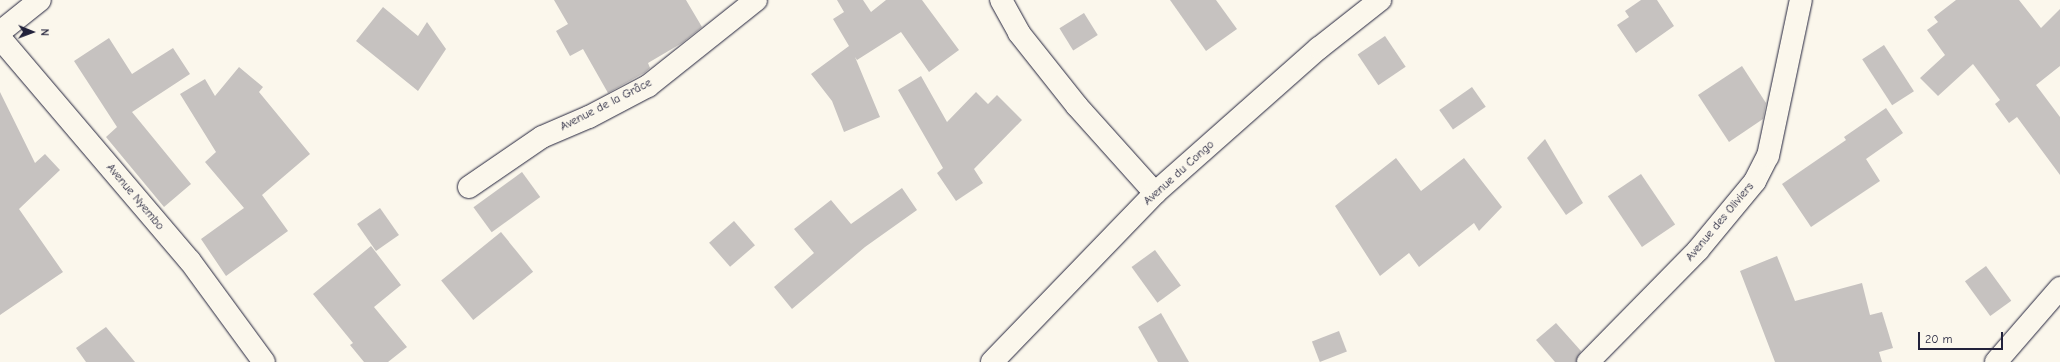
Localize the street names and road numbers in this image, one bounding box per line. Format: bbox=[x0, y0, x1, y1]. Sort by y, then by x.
street label: Avenue de la Grâce bbox=[558, 76, 654, 134]
street label: Avenue du Congo bbox=[1141, 138, 1217, 208]
street label: Avenue Nyembo bbox=[103, 161, 167, 233]
street label: Avenue des Oliviers bbox=[1683, 180, 1757, 264]

